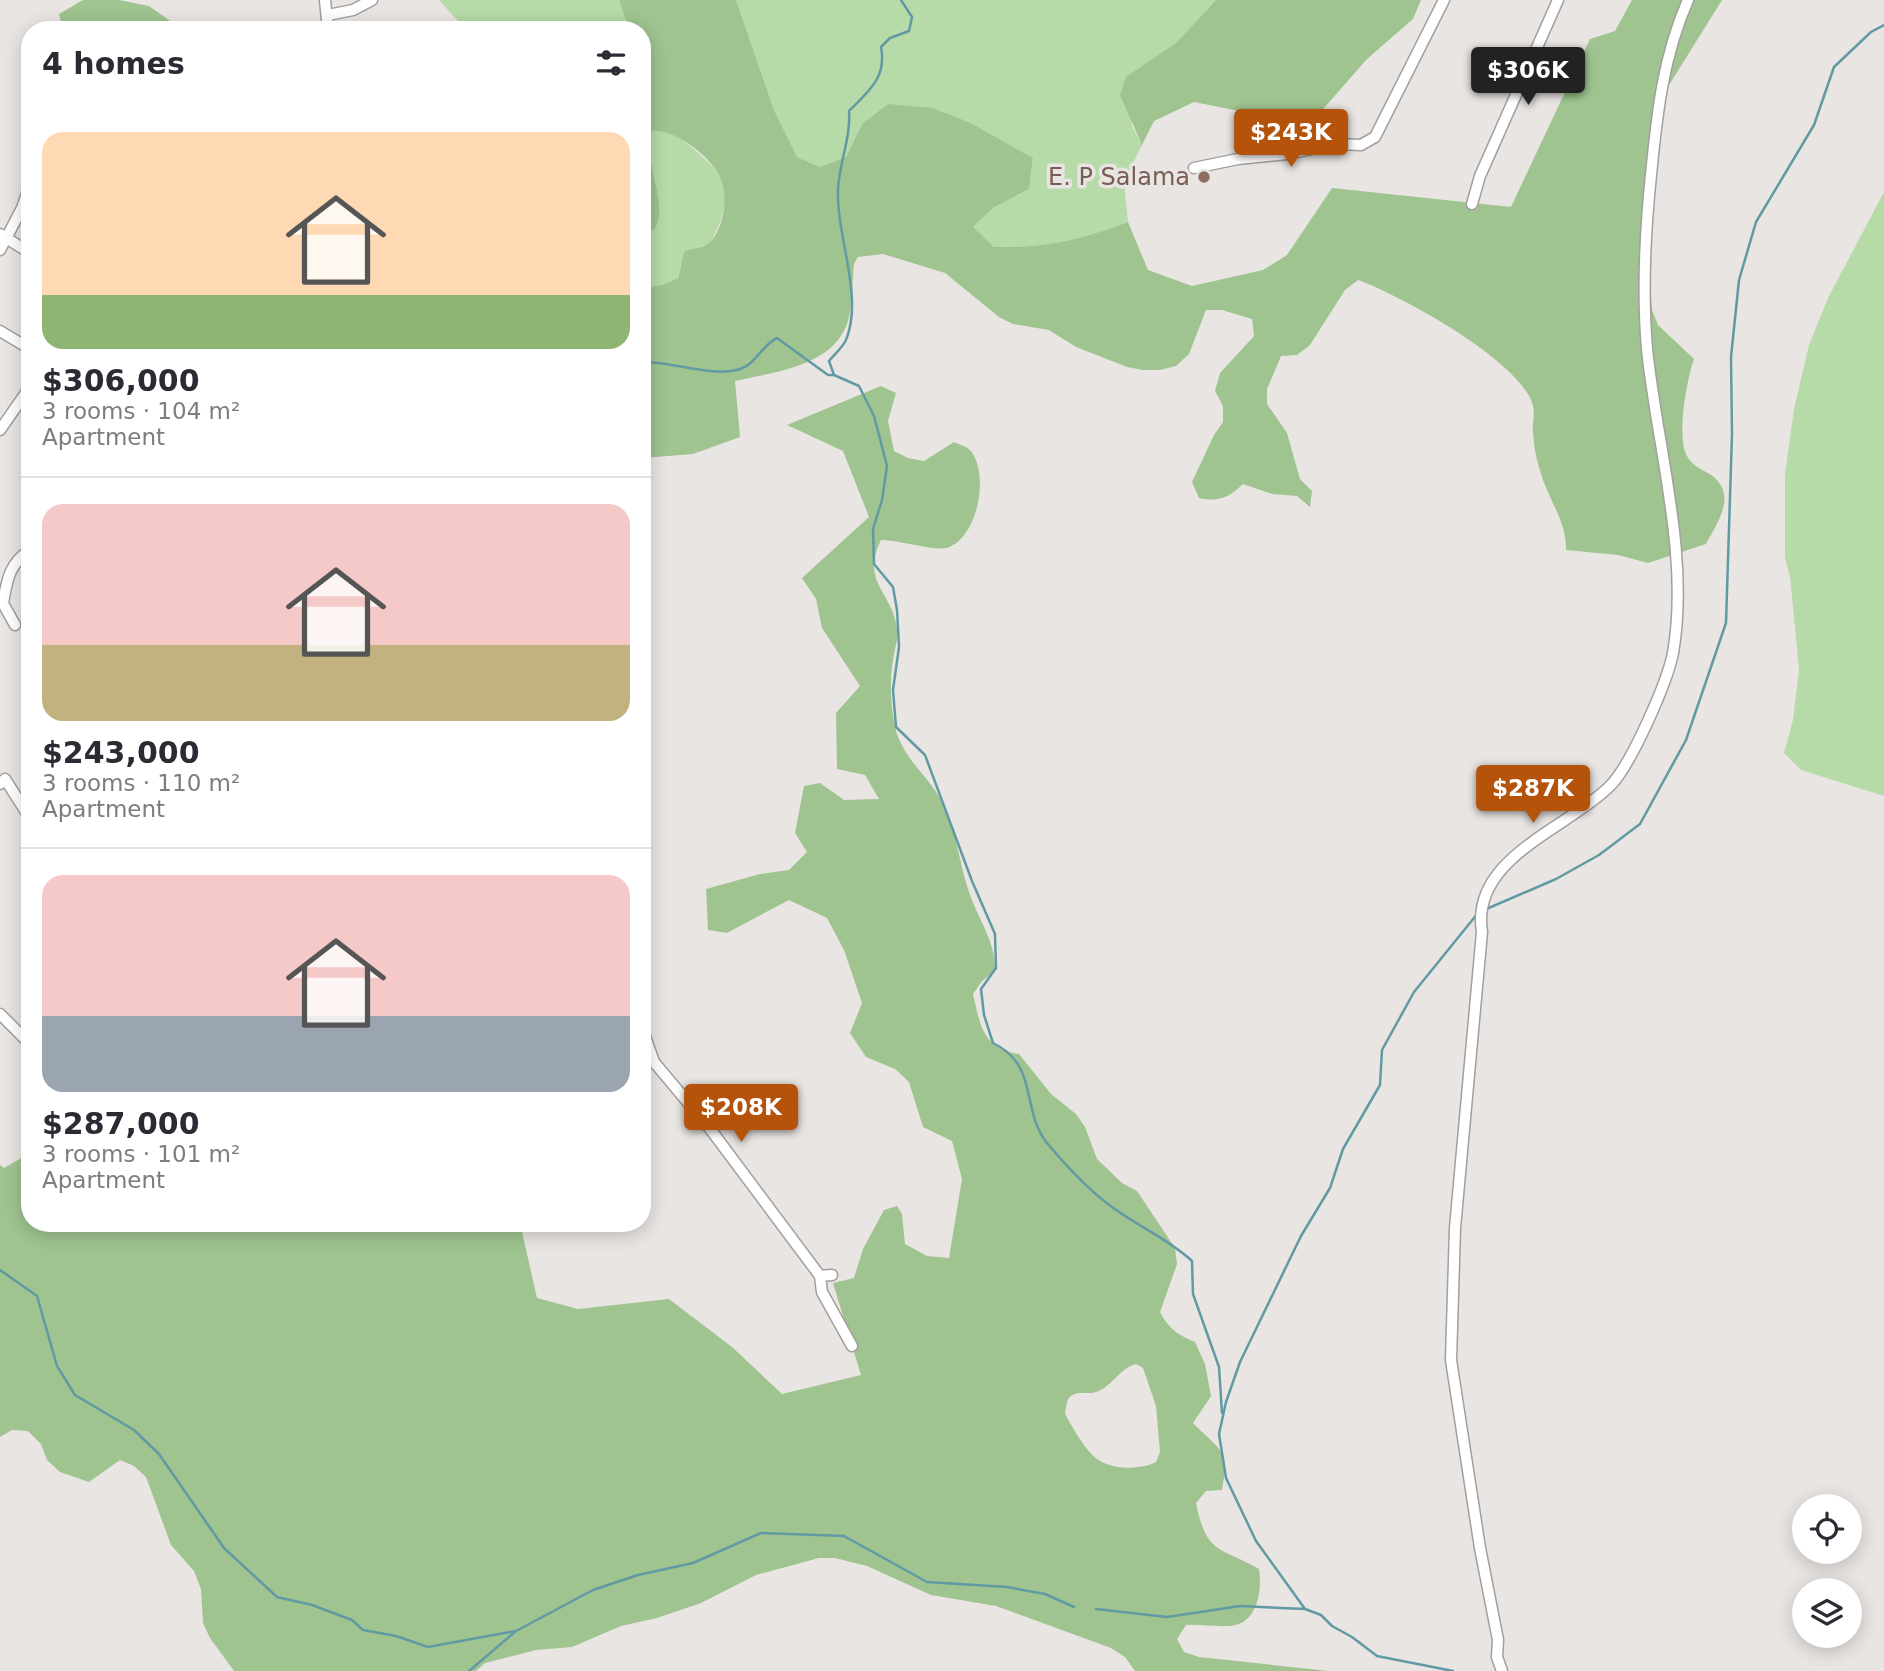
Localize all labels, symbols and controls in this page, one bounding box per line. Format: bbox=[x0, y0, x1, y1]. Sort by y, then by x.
icon: filters bbox=[592, 44, 630, 82]
text: 4 homes bbox=[42, 46, 185, 81]
pin: $306K bbox=[1479, 48, 1577, 107]
text: $306K bbox=[1487, 57, 1569, 83]
pin: $243K bbox=[1242, 110, 1340, 169]
text: $243K bbox=[1250, 119, 1332, 145]
place label: E. P Salama bbox=[1048, 163, 1190, 191]
marker: E. P Salama bbox=[1196, 169, 1212, 185]
icon: home bbox=[273, 177, 399, 303]
text: $306,000 bbox=[42, 363, 200, 398]
text: 3 rooms · 104 m² bbox=[42, 398, 240, 424]
text: Apartment bbox=[42, 424, 165, 450]
icon: home bbox=[273, 549, 399, 675]
text: $243,000 bbox=[42, 735, 200, 770]
pin: $287K bbox=[1484, 766, 1582, 825]
text: 3 rooms · 110 m² bbox=[42, 770, 240, 796]
text: $287K bbox=[1492, 775, 1574, 801]
text: Apartment bbox=[42, 796, 165, 822]
icon: home bbox=[273, 920, 399, 1046]
pin: $208K bbox=[692, 1084, 790, 1144]
text: $208K bbox=[700, 1094, 782, 1120]
text: $287,000 bbox=[42, 1106, 200, 1141]
text: 3 rooms · 101 m² bbox=[42, 1141, 240, 1167]
text: Apartment bbox=[42, 1167, 165, 1193]
map controls bbox=[1792, 1494, 1862, 1648]
button: locate bbox=[1792, 1494, 1862, 1564]
button: layers bbox=[1792, 1578, 1862, 1648]

